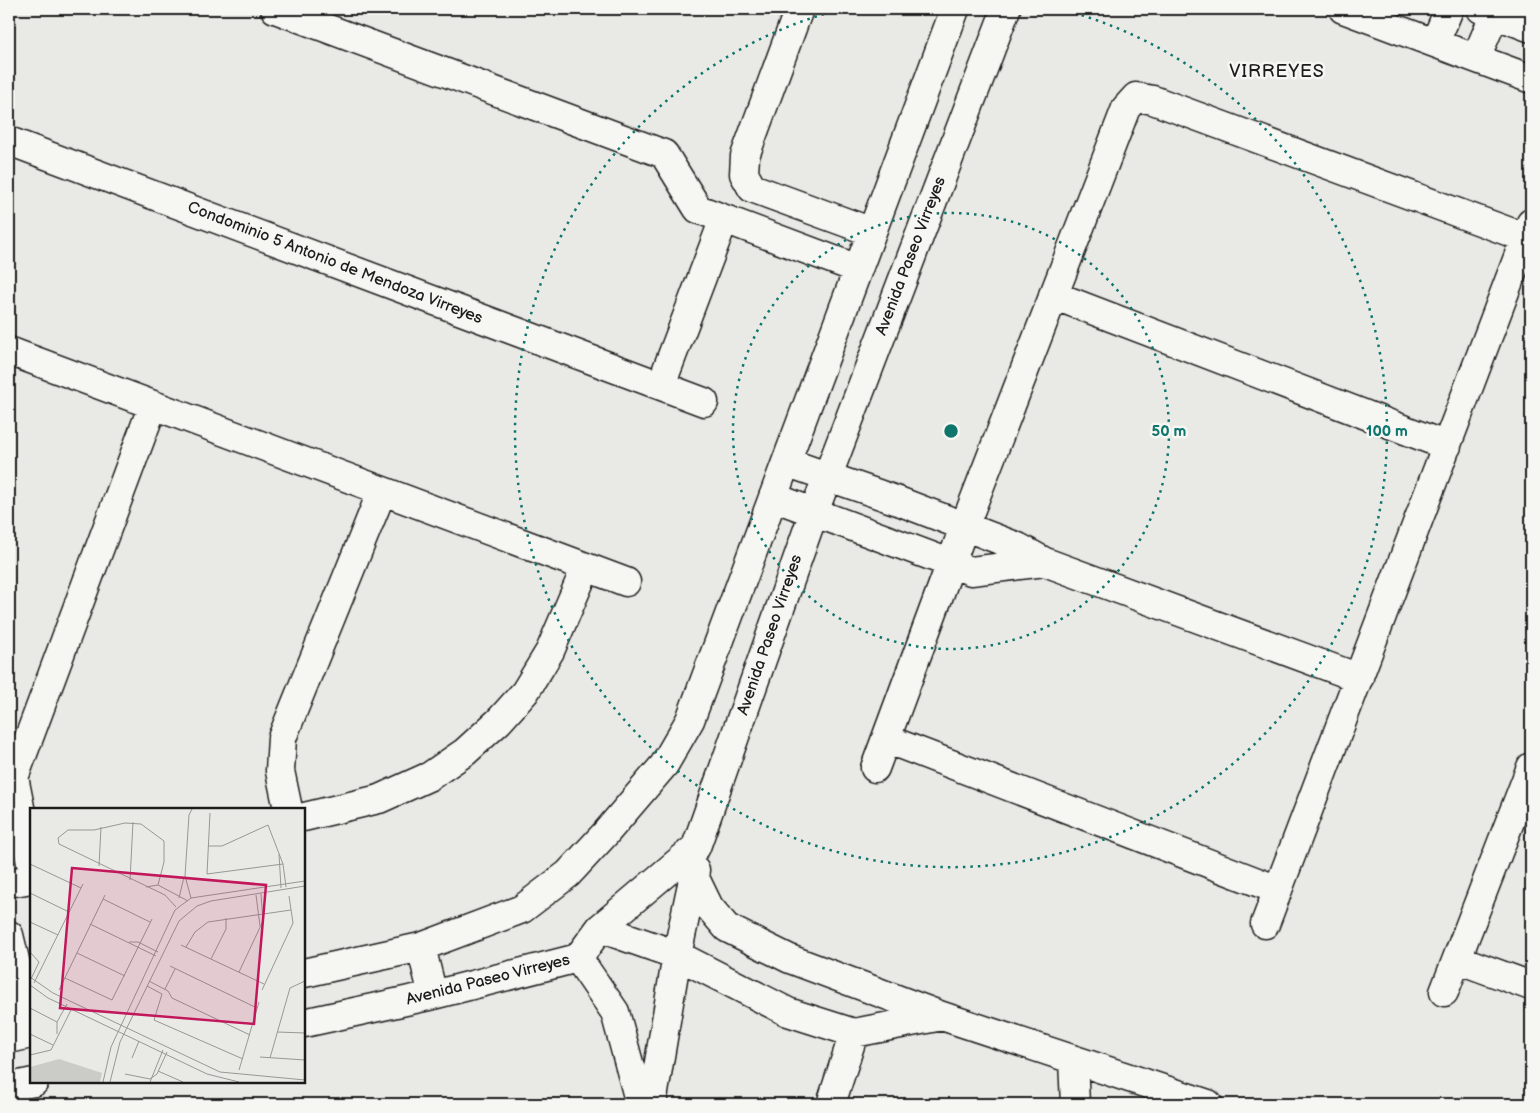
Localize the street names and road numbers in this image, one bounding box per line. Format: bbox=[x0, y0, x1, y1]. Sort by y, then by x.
street label: Avenida Paseo Virreyes bbox=[872, 174, 950, 338]
street label: Condominio 5 Antonio de Mendoza Virreyes bbox=[185, 198, 485, 328]
street label: Avenida Paseo Virreyes bbox=[734, 552, 806, 718]
street label: Avenida Paseo Virreyes bbox=[404, 950, 572, 1010]

